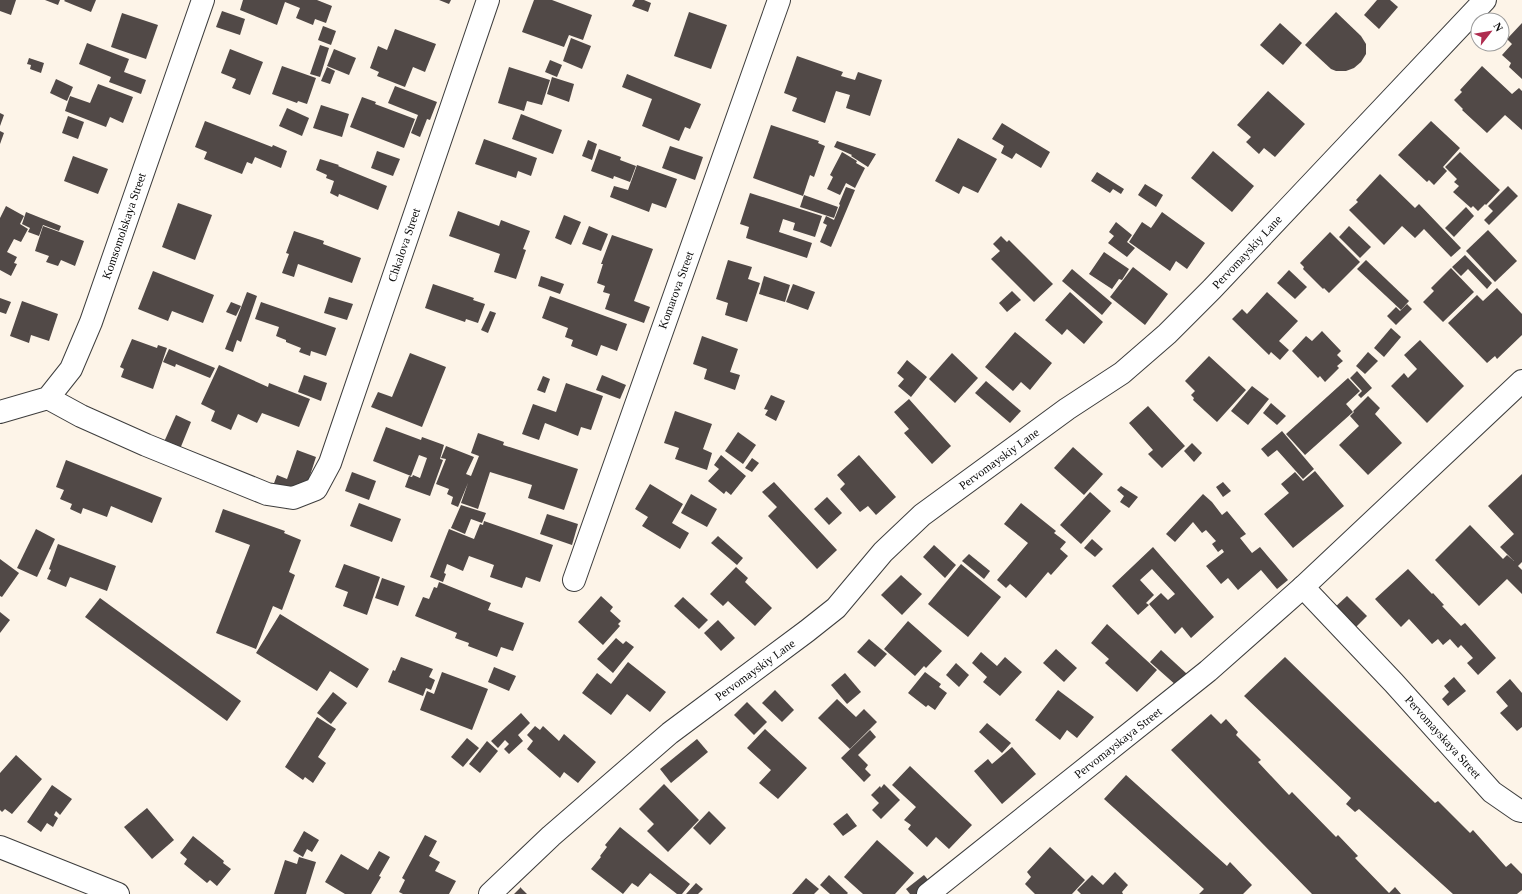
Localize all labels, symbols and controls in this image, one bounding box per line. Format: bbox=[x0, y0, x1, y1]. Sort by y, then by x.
north arrow bbox=[1470, 12, 1510, 52]
text: N bbox=[1491, 20, 1506, 33]
street label: Komsomolskaya Street bbox=[99, 170, 149, 281]
street label: Chkalova Street bbox=[385, 206, 423, 284]
street label: Pervomayskiy Lane bbox=[1209, 212, 1285, 292]
street label: Komarova Street bbox=[655, 249, 697, 331]
street label: Pervomayskiy Lane bbox=[956, 425, 1042, 493]
street label: Pervomayskiy Lane bbox=[712, 636, 798, 704]
street label: Pervomayskaya Street bbox=[1402, 693, 1484, 782]
street label: Pervomayskaya Street bbox=[1072, 704, 1165, 781]

